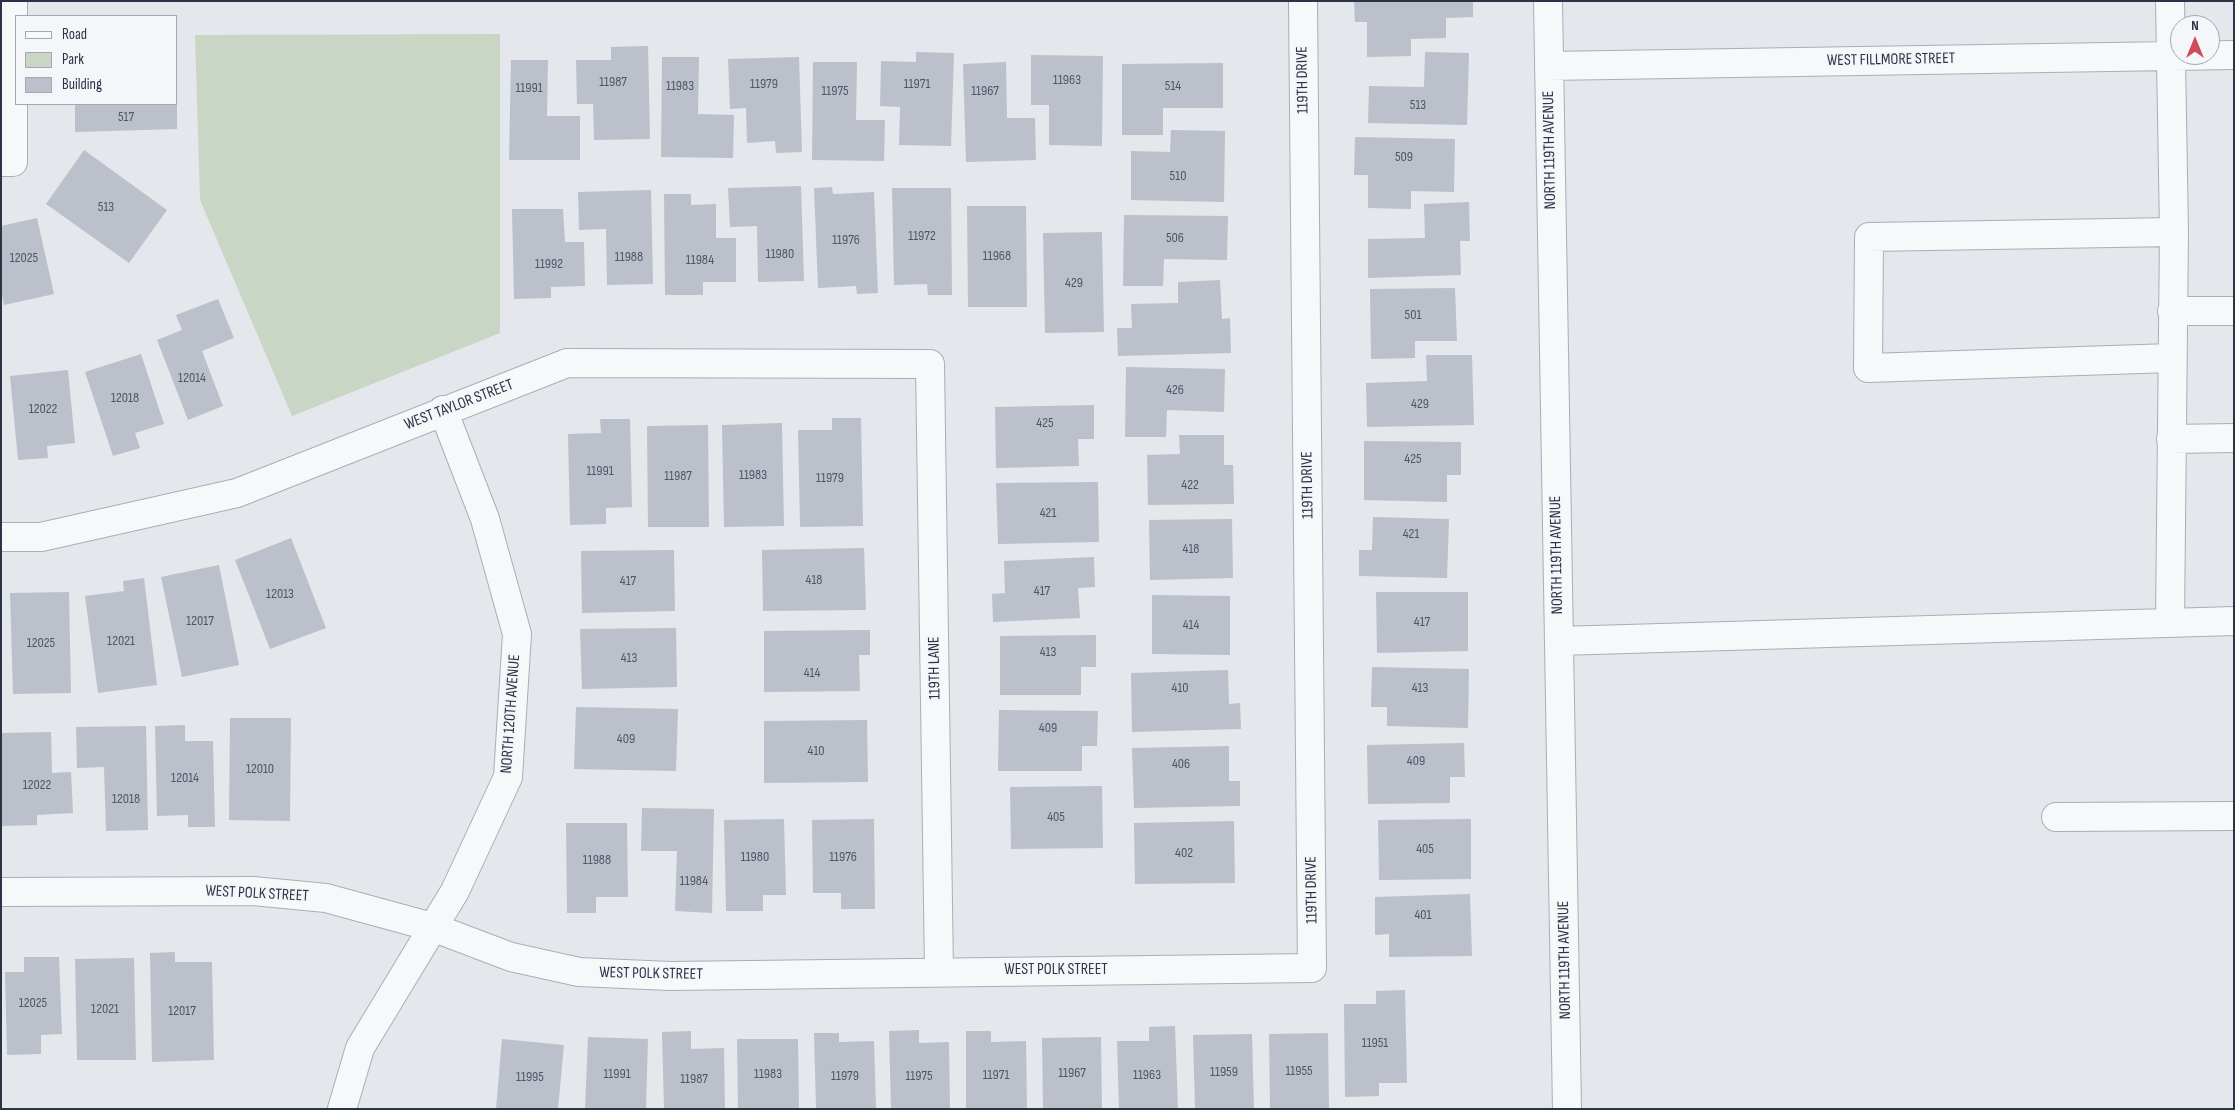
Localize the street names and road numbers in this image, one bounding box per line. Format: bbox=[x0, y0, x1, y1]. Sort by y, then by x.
street label: 119TH DRIVE bbox=[1293, 46, 1313, 114]
street label: WEST FILLMORE STREET bbox=[1827, 49, 1955, 71]
street label: NORTH 119TH AVENUE bbox=[1539, 90, 1561, 210]
street label: WEST TAYLOR STREET bbox=[402, 375, 516, 435]
street label: 119TH DRIVE bbox=[1298, 451, 1318, 519]
street label: NORTH 119TH AVENUE bbox=[1546, 495, 1568, 615]
street label: 119TH LANE bbox=[925, 636, 945, 700]
street label: NORTH 120TH AVENUE bbox=[497, 654, 525, 774]
street label: 119TH DRIVE bbox=[1302, 856, 1322, 924]
street label: WEST POLK STREET bbox=[205, 882, 309, 906]
street label: NORTH 119TH AVENUE bbox=[1554, 900, 1576, 1020]
street label: WEST POLK STREET bbox=[1004, 960, 1108, 980]
street label: WEST POLK STREET bbox=[599, 963, 703, 985]

